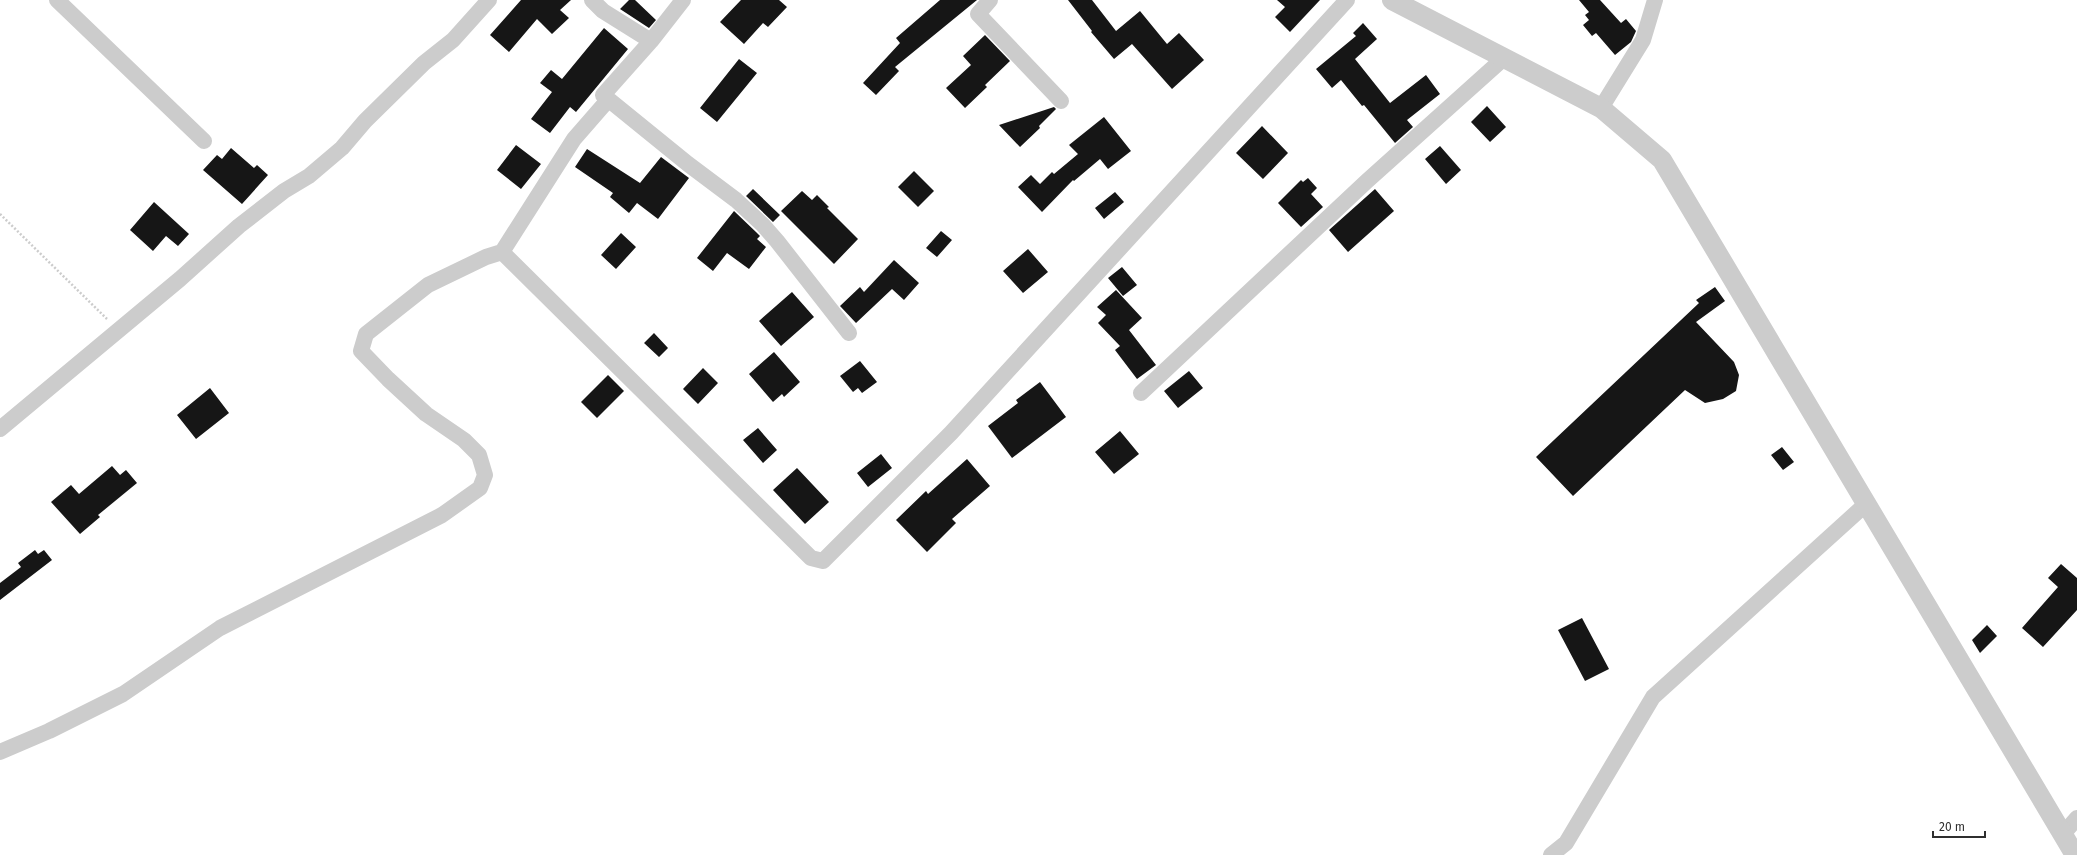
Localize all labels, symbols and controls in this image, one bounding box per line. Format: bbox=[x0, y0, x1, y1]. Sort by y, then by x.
scale bar bbox=[1933, 813, 1985, 839]
text: 20 m bbox=[1939, 820, 1965, 834]

